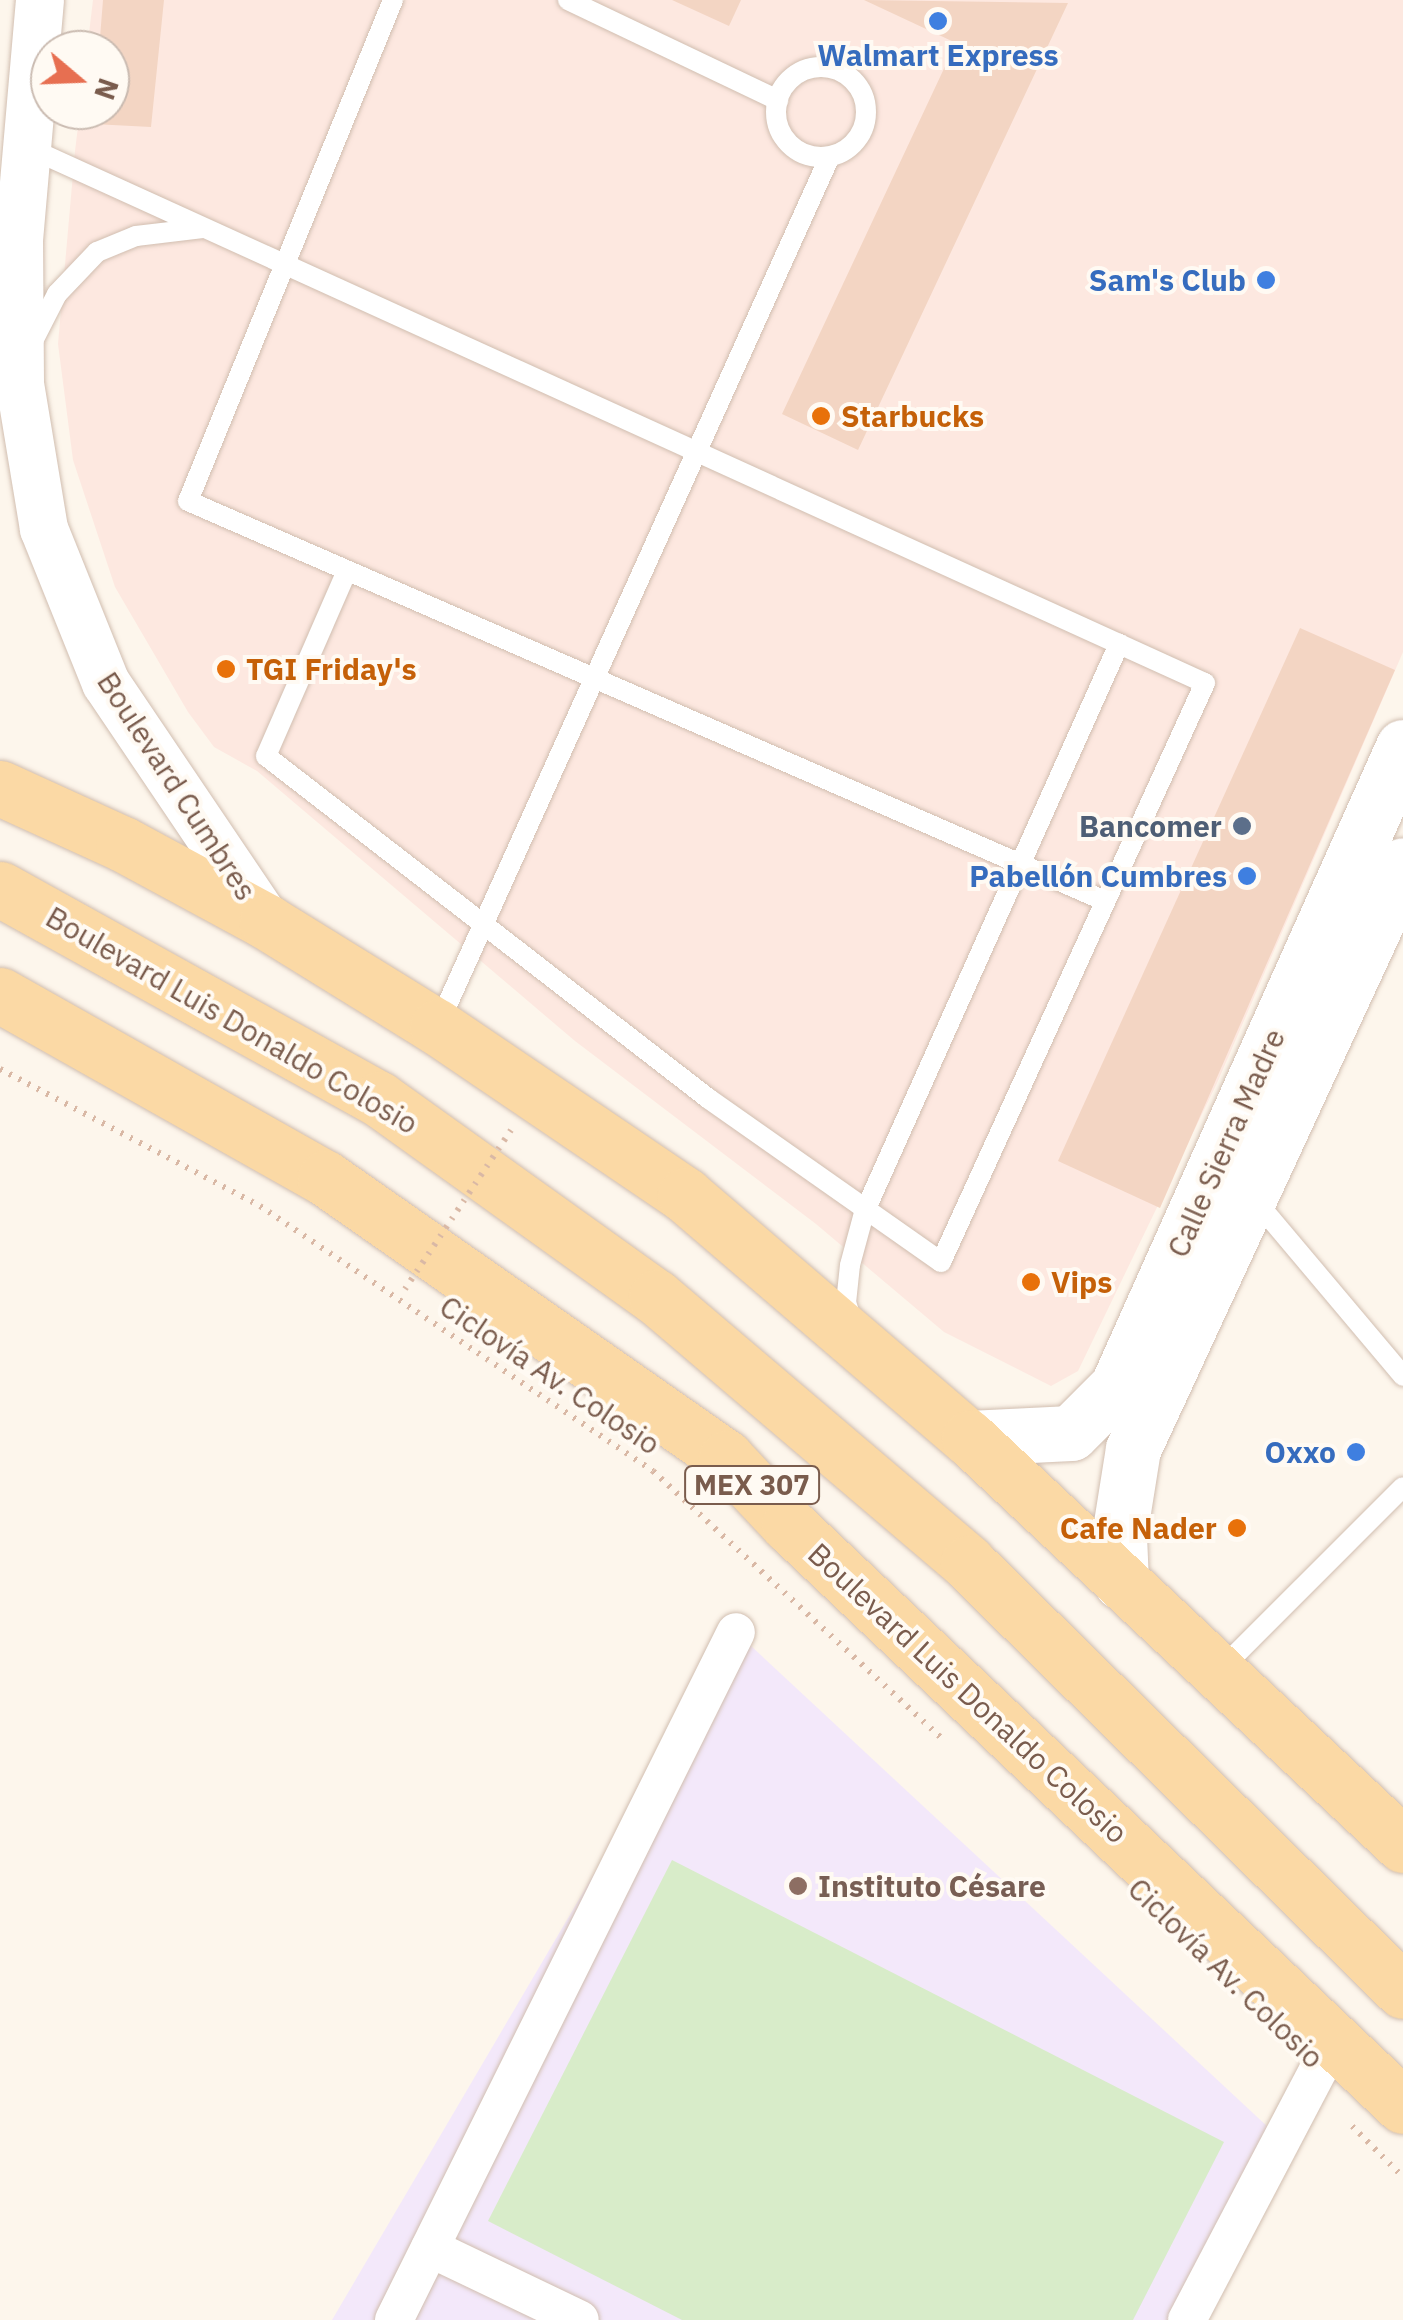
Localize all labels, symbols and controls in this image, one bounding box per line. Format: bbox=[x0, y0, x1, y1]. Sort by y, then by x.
marker: Walmart Express bbox=[927, 10, 949, 32]
north arrow bbox=[30, 30, 130, 130]
place label: Walmart Express bbox=[817, 37, 1059, 73]
text: N bbox=[86, 74, 128, 105]
place label: Sam's Club bbox=[1089, 262, 1246, 298]
marker: Sam's Club bbox=[1255, 269, 1277, 291]
place label: Starbucks bbox=[841, 398, 984, 434]
marker: Starbucks bbox=[810, 405, 832, 427]
place label: TGI Friday's bbox=[246, 651, 417, 687]
marker: TGI Friday's bbox=[215, 658, 237, 680]
street label: Boulevard Cumbres bbox=[90, 665, 264, 907]
place label: Bancomer bbox=[1079, 808, 1222, 844]
marker: Bancomer bbox=[1231, 815, 1253, 837]
place label: Pabellón Cumbres bbox=[969, 858, 1227, 894]
marker: Pabellón Cumbres bbox=[1236, 865, 1258, 887]
street label: Boulevard Luis Donaldo Colosio bbox=[40, 899, 424, 1141]
street label: Calle Sierra Madre bbox=[1160, 1023, 1292, 1263]
place label: Vips bbox=[1051, 1264, 1112, 1300]
marker: Vips bbox=[1020, 1271, 1042, 1293]
street label: Ciclovía Av. Colosio bbox=[433, 1288, 667, 1462]
place label: Oxxo bbox=[1265, 1434, 1336, 1470]
marker: Oxxo bbox=[1345, 1441, 1367, 1463]
road number: MEX 307 bbox=[682, 1462, 822, 1508]
place label: Cafe Nader bbox=[1060, 1510, 1217, 1546]
marker: Cafe Nader bbox=[1226, 1517, 1248, 1539]
street label: Boulevard Luis Donaldo Colosio bbox=[801, 1535, 1135, 1851]
place label: Instituto Césare bbox=[818, 1868, 1046, 1904]
street label: Ciclovía Av. Colosio bbox=[1121, 1870, 1331, 2076]
marker: Instituto Césare bbox=[787, 1875, 809, 1897]

